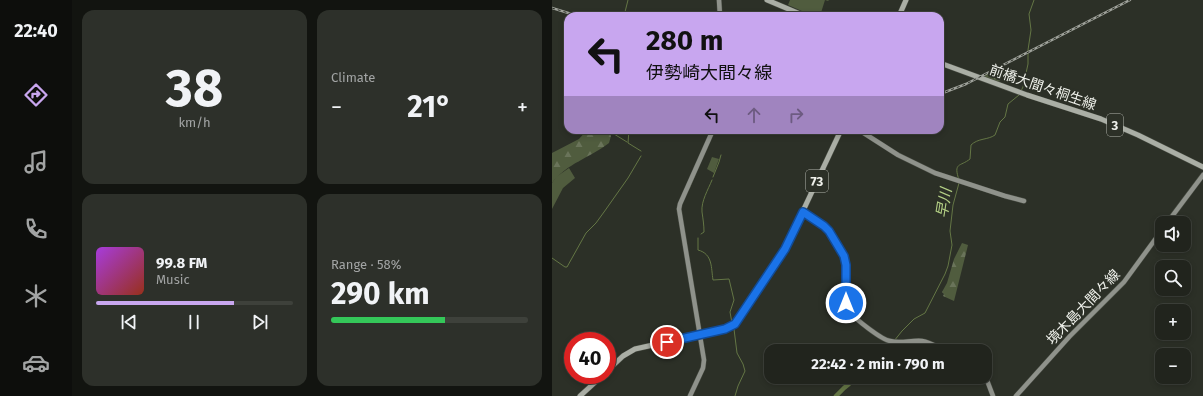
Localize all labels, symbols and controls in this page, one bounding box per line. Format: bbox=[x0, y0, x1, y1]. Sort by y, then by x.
text: 22:40 bbox=[14, 20, 58, 42]
text: 280 m bbox=[646, 24, 723, 57]
icon: left bbox=[580, 28, 632, 80]
text: 38 bbox=[166, 57, 223, 120]
street label: 前橋大間々桐生線 bbox=[987, 61, 1099, 114]
text: 伊勢崎大間々線 bbox=[646, 62, 772, 84]
text: Climate bbox=[331, 70, 375, 85]
icon: directions bbox=[22, 81, 50, 109]
text: 21° bbox=[407, 89, 452, 125]
text: − bbox=[331, 94, 342, 121]
text: + bbox=[517, 94, 528, 121]
icon: left bbox=[701, 104, 723, 126]
icon: ahead bbox=[743, 104, 765, 126]
icon: right bbox=[785, 104, 807, 126]
road number: 3 bbox=[1107, 114, 1123, 136]
text: km/h bbox=[178, 115, 211, 130]
icon: music bbox=[22, 148, 50, 176]
road number: 73 bbox=[806, 170, 828, 192]
water label: 早川 bbox=[933, 185, 956, 219]
icon: phone bbox=[22, 215, 50, 243]
map controls bbox=[1155, 216, 1191, 384]
button: sound bbox=[1155, 216, 1191, 252]
text: 99.8 FM bbox=[156, 254, 207, 272]
text: Range · 58% bbox=[331, 257, 402, 272]
button: search bbox=[1155, 260, 1191, 296]
street label: 境木島大間々線 bbox=[1043, 266, 1124, 348]
text: Music bbox=[156, 272, 190, 287]
text: 290 km bbox=[331, 276, 430, 312]
icon: climate bbox=[22, 282, 50, 310]
position arrow bbox=[825, 282, 867, 324]
button: + bbox=[1155, 304, 1191, 340]
icon: previous bbox=[118, 311, 140, 333]
icon: pause bbox=[183, 311, 205, 333]
icon: next bbox=[249, 311, 271, 333]
pin bbox=[650, 325, 684, 359]
icon: arrive bbox=[656, 331, 678, 353]
speed limit sign: 40 bbox=[564, 332, 616, 384]
button: − bbox=[1155, 348, 1191, 384]
icon: car bbox=[22, 349, 50, 377]
text: 22:42 · 2 min · 790 m bbox=[811, 355, 945, 373]

